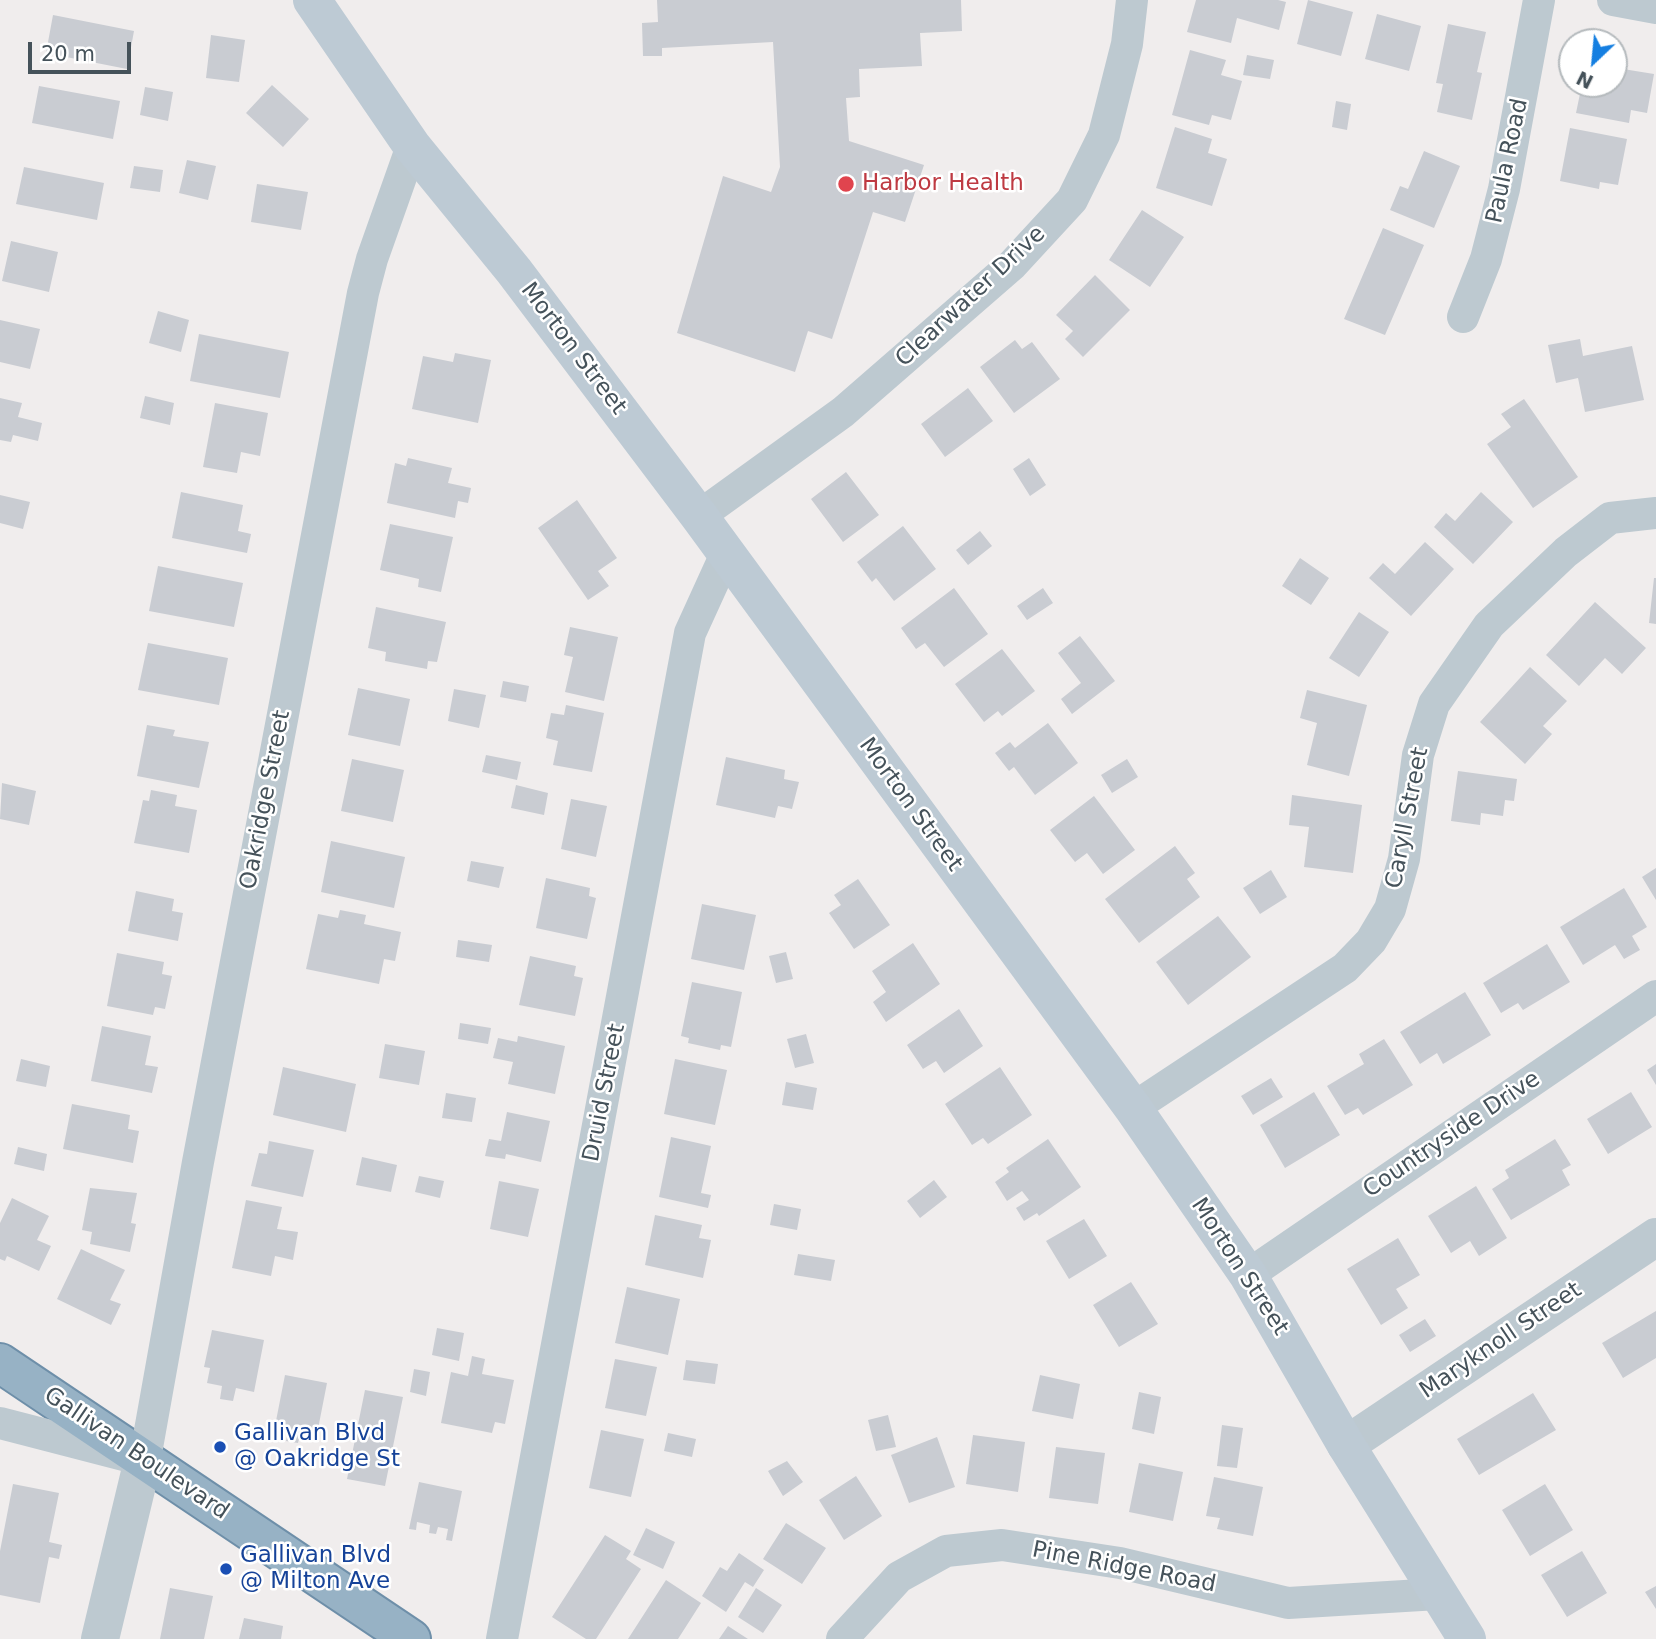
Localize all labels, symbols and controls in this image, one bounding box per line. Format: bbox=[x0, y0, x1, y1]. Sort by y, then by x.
scale bar bbox=[32, 28, 135, 72]
north arrow bbox=[1558, 28, 1628, 98]
text: 20 m bbox=[41, 42, 95, 66]
text: N bbox=[1573, 67, 1597, 93]
street label: Paula Road bbox=[1481, 96, 1535, 226]
place label: Harbor Health bbox=[862, 170, 1024, 198]
marker: Harbor Health bbox=[836, 174, 856, 194]
street label: Clearwater Drive bbox=[891, 221, 1051, 373]
street label: Morton Street bbox=[514, 278, 632, 420]
street label: Oakridge Street bbox=[235, 708, 297, 892]
street label: Morton Street bbox=[852, 733, 968, 877]
street label: Caryll Street bbox=[1381, 745, 1435, 891]
street label: Druid Street bbox=[578, 1022, 632, 1164]
street label: Countryside Drive bbox=[1358, 1066, 1546, 1204]
street label: Morton Street bbox=[1184, 1193, 1294, 1341]
street label: Maryknoll Street bbox=[1415, 1277, 1587, 1405]
street label: Gallivan Boulevard bbox=[38, 1382, 234, 1526]
place label: Gallivan Blvd @ Oakridge St bbox=[234, 1420, 400, 1474]
marker: Gallivan Blvd @ Oakridge St bbox=[212, 1439, 228, 1455]
street label: Pine Ridge Road bbox=[1030, 1537, 1218, 1599]
place label: Gallivan Blvd @ Milton Ave bbox=[240, 1542, 391, 1596]
marker: Gallivan Blvd @ Milton Ave bbox=[218, 1561, 234, 1577]

